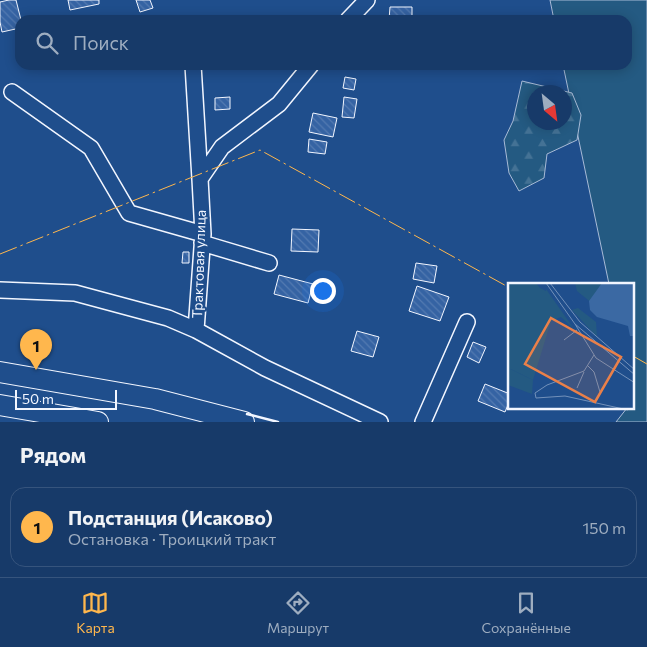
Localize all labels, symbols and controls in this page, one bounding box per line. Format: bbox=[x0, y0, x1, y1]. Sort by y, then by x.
search box bbox=[15, 15, 632, 70]
icon: search bbox=[33, 29, 61, 57]
text: Поиск bbox=[73, 31, 129, 54]
north arrow bbox=[527, 85, 572, 130]
street label: Трактовая улица bbox=[188, 209, 209, 319]
your location bbox=[310, 278, 336, 304]
inset map bbox=[508, 283, 634, 410]
pin: 1 bbox=[20, 329, 52, 370]
scale bar bbox=[15, 387, 118, 410]
text: 50 m bbox=[22, 390, 54, 407]
text: Рядом bbox=[20, 442, 86, 467]
text: Подстанция (Исаково) bbox=[68, 506, 273, 529]
text: 1 bbox=[33, 518, 41, 537]
text: 150 m bbox=[583, 518, 626, 537]
text: Остановка · Троицкий тракт bbox=[68, 529, 276, 548]
tab: Карта bbox=[76, 589, 115, 636]
tab: Маршрут bbox=[267, 589, 329, 636]
tab: Сохранённые bbox=[481, 589, 571, 636]

